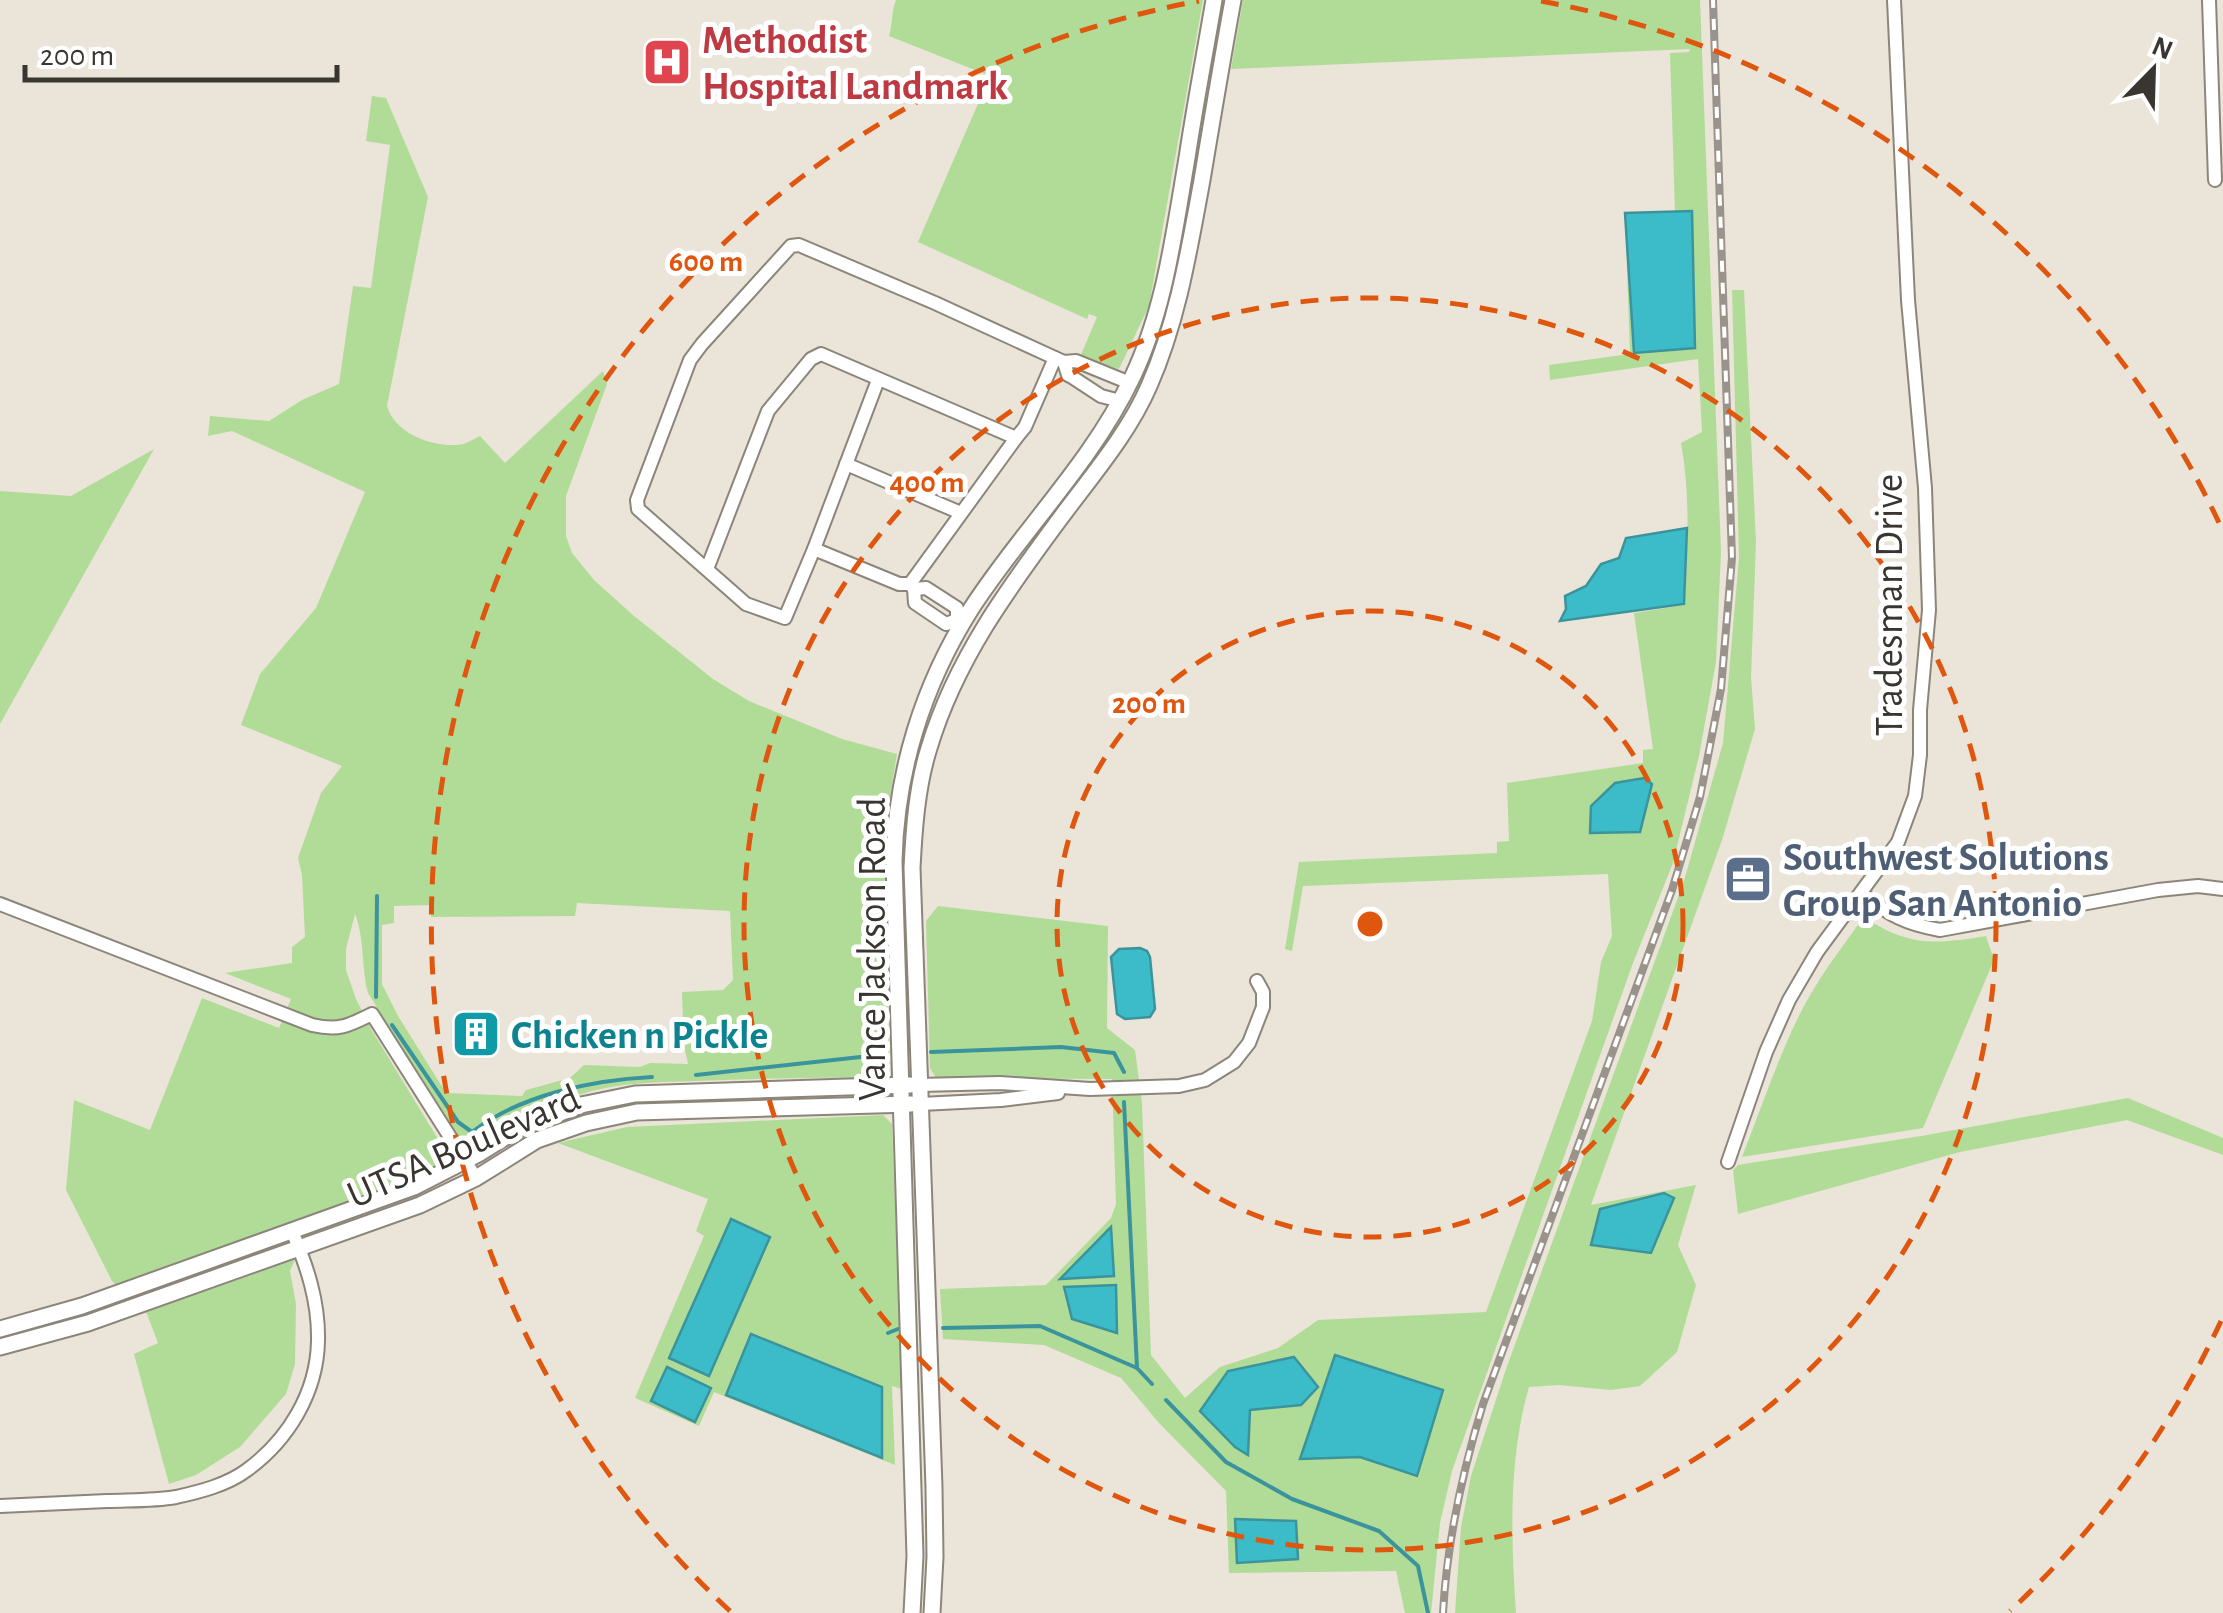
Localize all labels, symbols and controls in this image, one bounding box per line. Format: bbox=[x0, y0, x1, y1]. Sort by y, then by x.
scale bar bbox=[25, 20, 338, 82]
north arrow bbox=[2103, 20, 2203, 120]
place label: Methodist Hospital Landmark bbox=[702, 21, 1008, 107]
text: N bbox=[2148, 32, 2176, 66]
hospital icon: Methodist Hospital Landmark bbox=[641, 36, 693, 88]
text: 200 m bbox=[40, 41, 114, 71]
text: 600 m bbox=[669, 247, 743, 277]
text: 400 m bbox=[889, 468, 965, 498]
street label: Tradesman Drive bbox=[1870, 474, 1910, 736]
text: 200 m bbox=[1112, 689, 1186, 719]
street label: Vance Jackson Road bbox=[853, 797, 893, 1101]
place label: Southwest Solutions Group San Antonio bbox=[1783, 838, 2109, 924]
office icon: Southwest Solutions Group San Antonio bbox=[1722, 853, 1774, 905]
centre of rings bbox=[1352, 906, 1388, 942]
building icon: Chicken n Pickle bbox=[450, 1008, 502, 1060]
place label: Chicken n Pickle bbox=[511, 1016, 768, 1056]
street label: UTSA Boulevard bbox=[341, 1078, 586, 1216]

